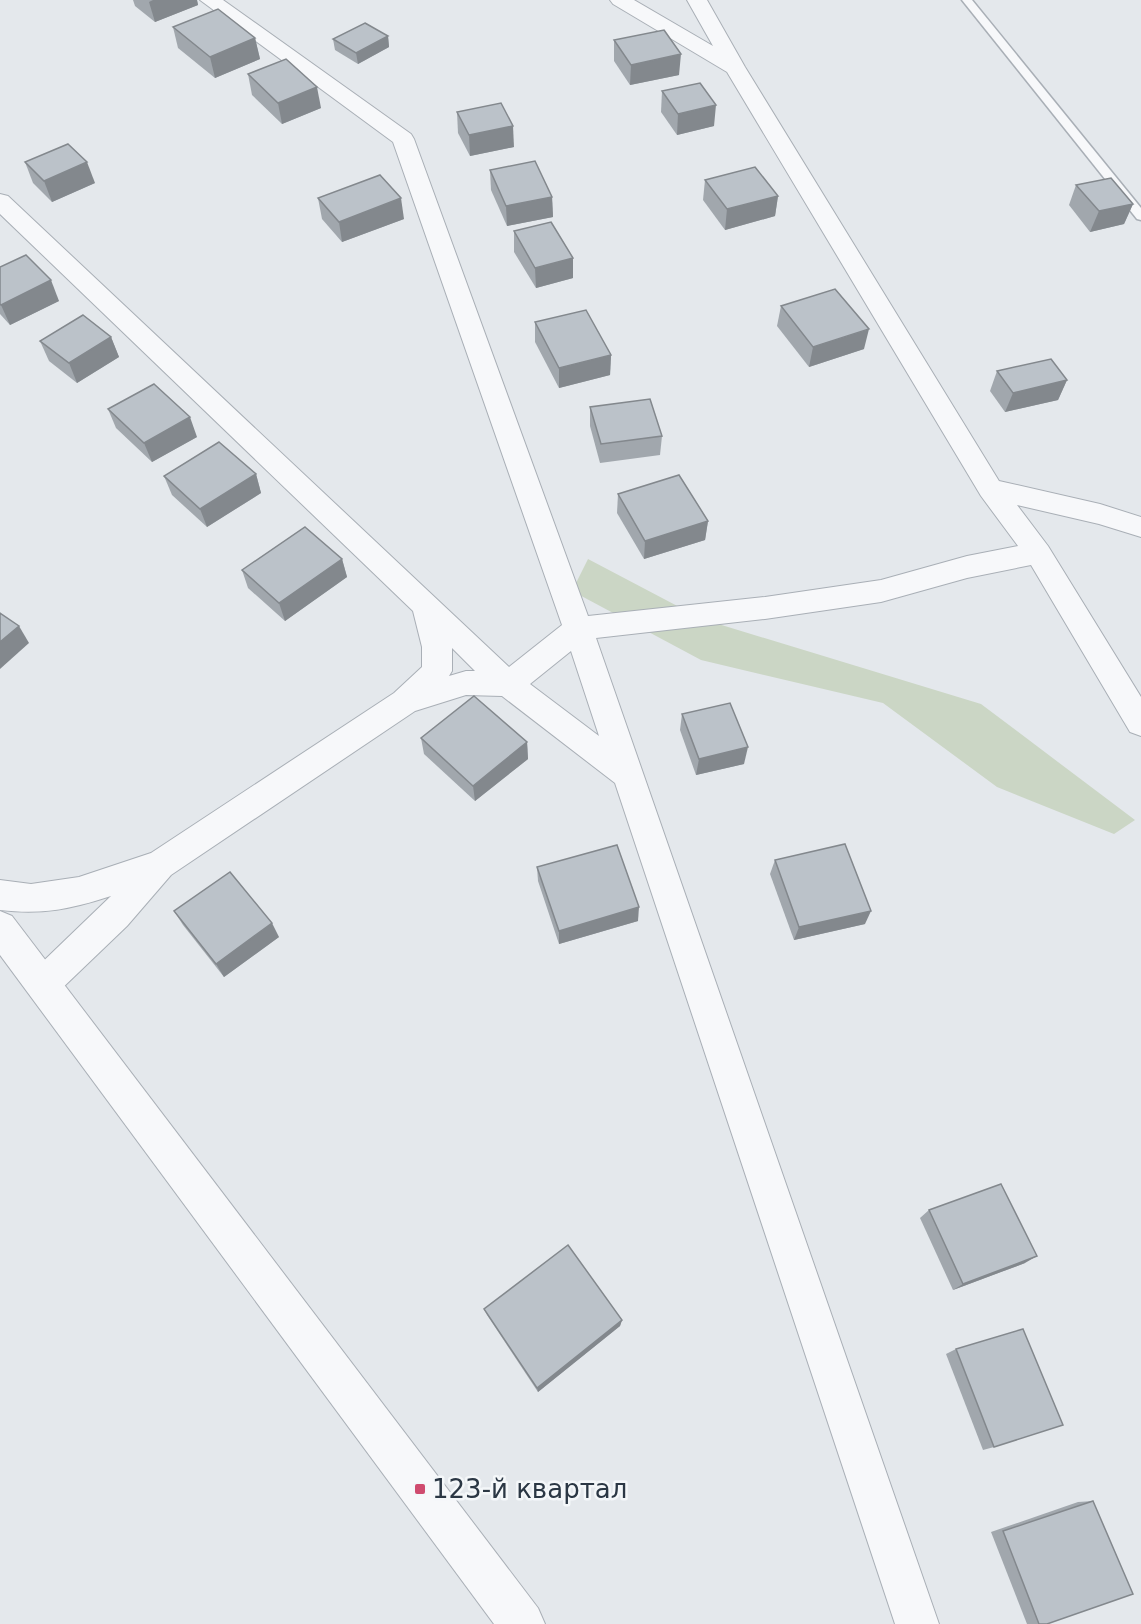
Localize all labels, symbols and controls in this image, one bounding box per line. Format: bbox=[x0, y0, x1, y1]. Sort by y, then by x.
place label: 123-й квартал bbox=[432, 1474, 627, 1504]
marker: 123-й квартал bbox=[413, 1482, 427, 1496]

